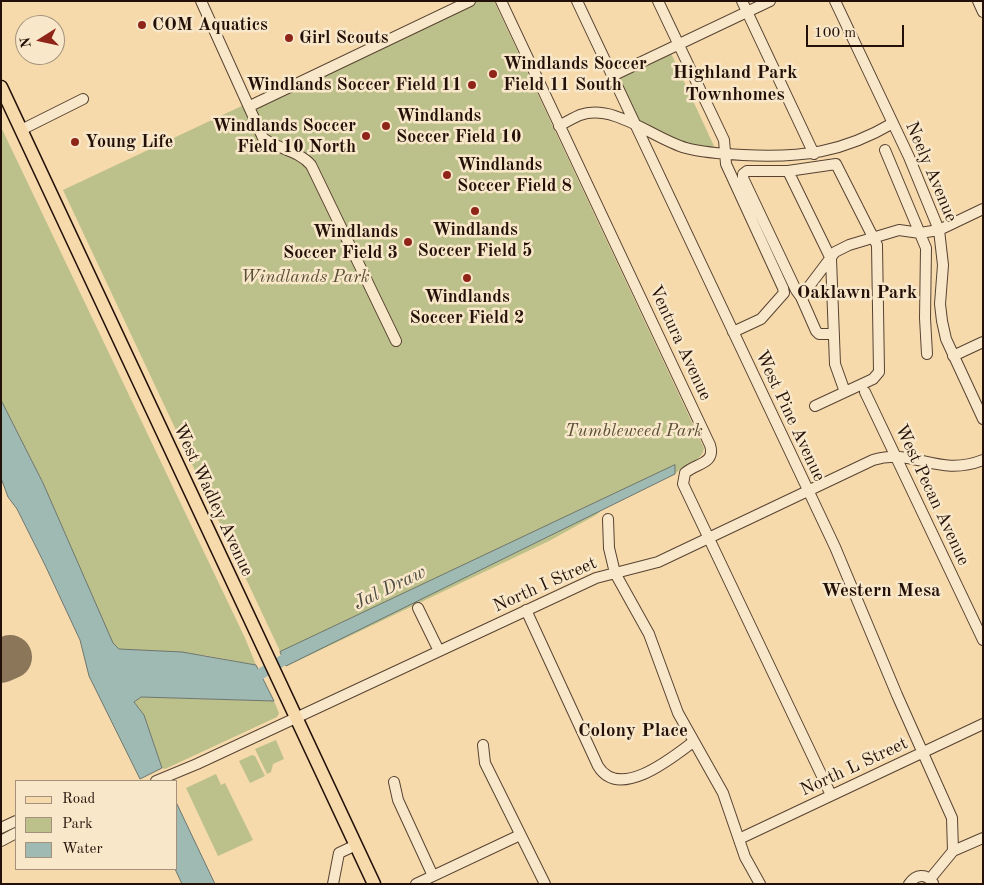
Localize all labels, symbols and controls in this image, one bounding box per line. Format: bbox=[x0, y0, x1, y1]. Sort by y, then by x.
place label: COM Aquatics bbox=[152, 14, 268, 36]
north arrow bbox=[15, 15, 65, 65]
scale bar bbox=[809, 15, 906, 47]
marker: COM Aquatics bbox=[136, 19, 148, 31]
text: 100 m bbox=[814, 26, 856, 41]
place label: Girl Scouts bbox=[299, 27, 389, 49]
marker: Girl Scouts bbox=[283, 32, 295, 44]
text: N bbox=[18, 36, 34, 49]
place label: Windlands Soccer Field 11 South bbox=[503, 53, 647, 96]
district label: Highland Park Townhomes bbox=[672, 62, 798, 106]
marker: Windlands Soccer Field 11 South bbox=[487, 68, 499, 80]
place label: Windlands Soccer Field 11 bbox=[246, 74, 462, 96]
marker: Windlands Soccer Field 11 bbox=[466, 79, 478, 91]
place label: Windlands Soccer Field 10 bbox=[396, 105, 521, 148]
place label: Windlands Soccer Field 10 North bbox=[212, 115, 356, 158]
street label: Neely Avenue bbox=[900, 119, 962, 225]
marker: Windlands Soccer Field 10 bbox=[380, 120, 392, 132]
marker: Windlands Soccer Field 10 North bbox=[360, 130, 372, 142]
place label: Young Life bbox=[85, 131, 173, 153]
marker: Young Life bbox=[69, 136, 81, 148]
place label: Windlands Soccer Field 8 bbox=[457, 154, 572, 196]
marker: Windlands Soccer Field 8 bbox=[441, 169, 453, 181]
marker: Windlands Soccer Field 5 bbox=[469, 205, 481, 217]
place label: Windlands Soccer Field 5 bbox=[417, 219, 533, 262]
place label: Windlands Soccer Field 3 bbox=[283, 221, 398, 264]
marker: Windlands Soccer Field 3 bbox=[402, 236, 414, 248]
park label: Windlands Park bbox=[240, 266, 370, 288]
marker: Windlands Soccer Field 2 bbox=[461, 272, 473, 284]
street label: Ventura Avenue bbox=[644, 282, 716, 404]
district label: Oaklawn Park bbox=[797, 282, 917, 304]
place label: Windlands Soccer Field 2 bbox=[409, 286, 525, 328]
street label: West Pine Avenue bbox=[750, 347, 830, 485]
street label: West Wadley Avenue bbox=[168, 420, 258, 580]
park label: Tumbleweed Park bbox=[565, 420, 703, 442]
street label: West Pecan Avenue bbox=[890, 421, 974, 569]
street label: North I Street bbox=[490, 553, 600, 617]
water label: Jal Draw bbox=[350, 561, 430, 615]
district label: Western Mesa bbox=[821, 580, 941, 602]
district label: Colony Place bbox=[578, 720, 688, 742]
street label: North L Street bbox=[797, 733, 911, 801]
legend bbox=[15, 780, 178, 870]
text: Road bbox=[62, 792, 95, 807]
text: Park bbox=[62, 817, 93, 832]
text: Water bbox=[62, 842, 103, 857]

